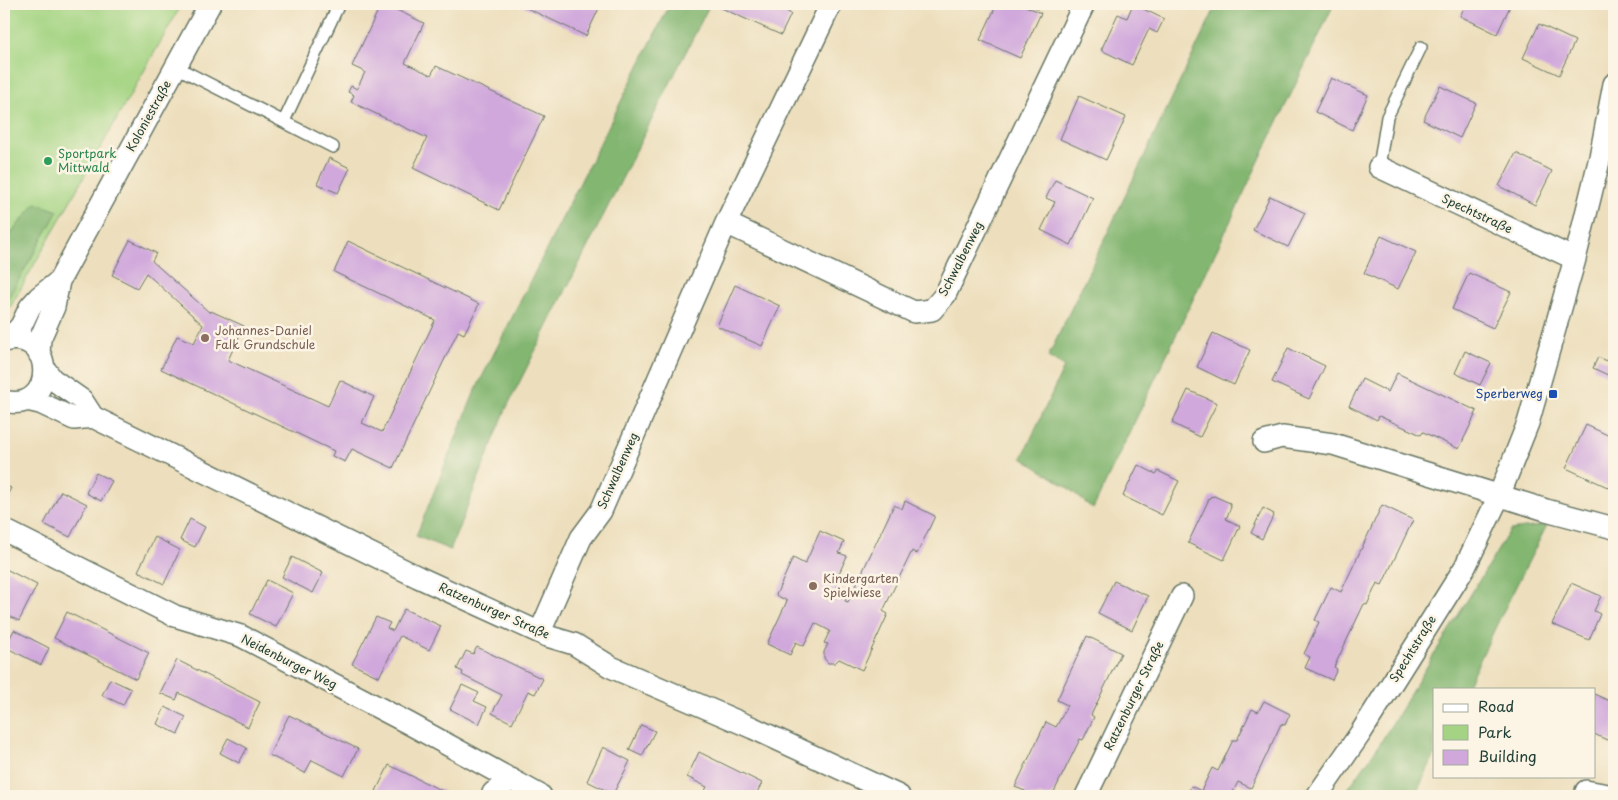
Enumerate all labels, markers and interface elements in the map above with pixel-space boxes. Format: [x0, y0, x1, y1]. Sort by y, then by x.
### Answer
street label: Koloniestraße [121, 77, 175, 154]
place label: Sportpark Mittwald [58, 144, 117, 176]
marker: Sportpark Mittwald [42, 155, 54, 167]
street label: Spechtstraße [1439, 189, 1516, 237]
street label: Schwalbenweg [933, 218, 987, 299]
place label: Johannes-Daniel Falk Grundschule [215, 321, 316, 353]
marker: Johannes-Daniel Falk Grundschule [199, 332, 211, 344]
place label: Sperberweg [1476, 384, 1543, 402]
marker: Sperberweg [1547, 388, 1559, 400]
street label: Schwalbenweg [592, 429, 642, 512]
place label: Kindergarten Spielwiese [823, 569, 899, 601]
street label: Ratzenburger Straße [436, 578, 553, 643]
marker: Kindergarten Spielwiese [807, 580, 819, 592]
street label: Spechtstraße [1384, 611, 1440, 685]
street label: Neidenburger Weg [238, 629, 341, 693]
street label: Ratzenburger Straße [1099, 638, 1167, 753]
legend [1433, 688, 1596, 778]
text: Road [1478, 694, 1514, 717]
text: Park [1478, 720, 1512, 743]
text: Building [1478, 744, 1537, 767]

